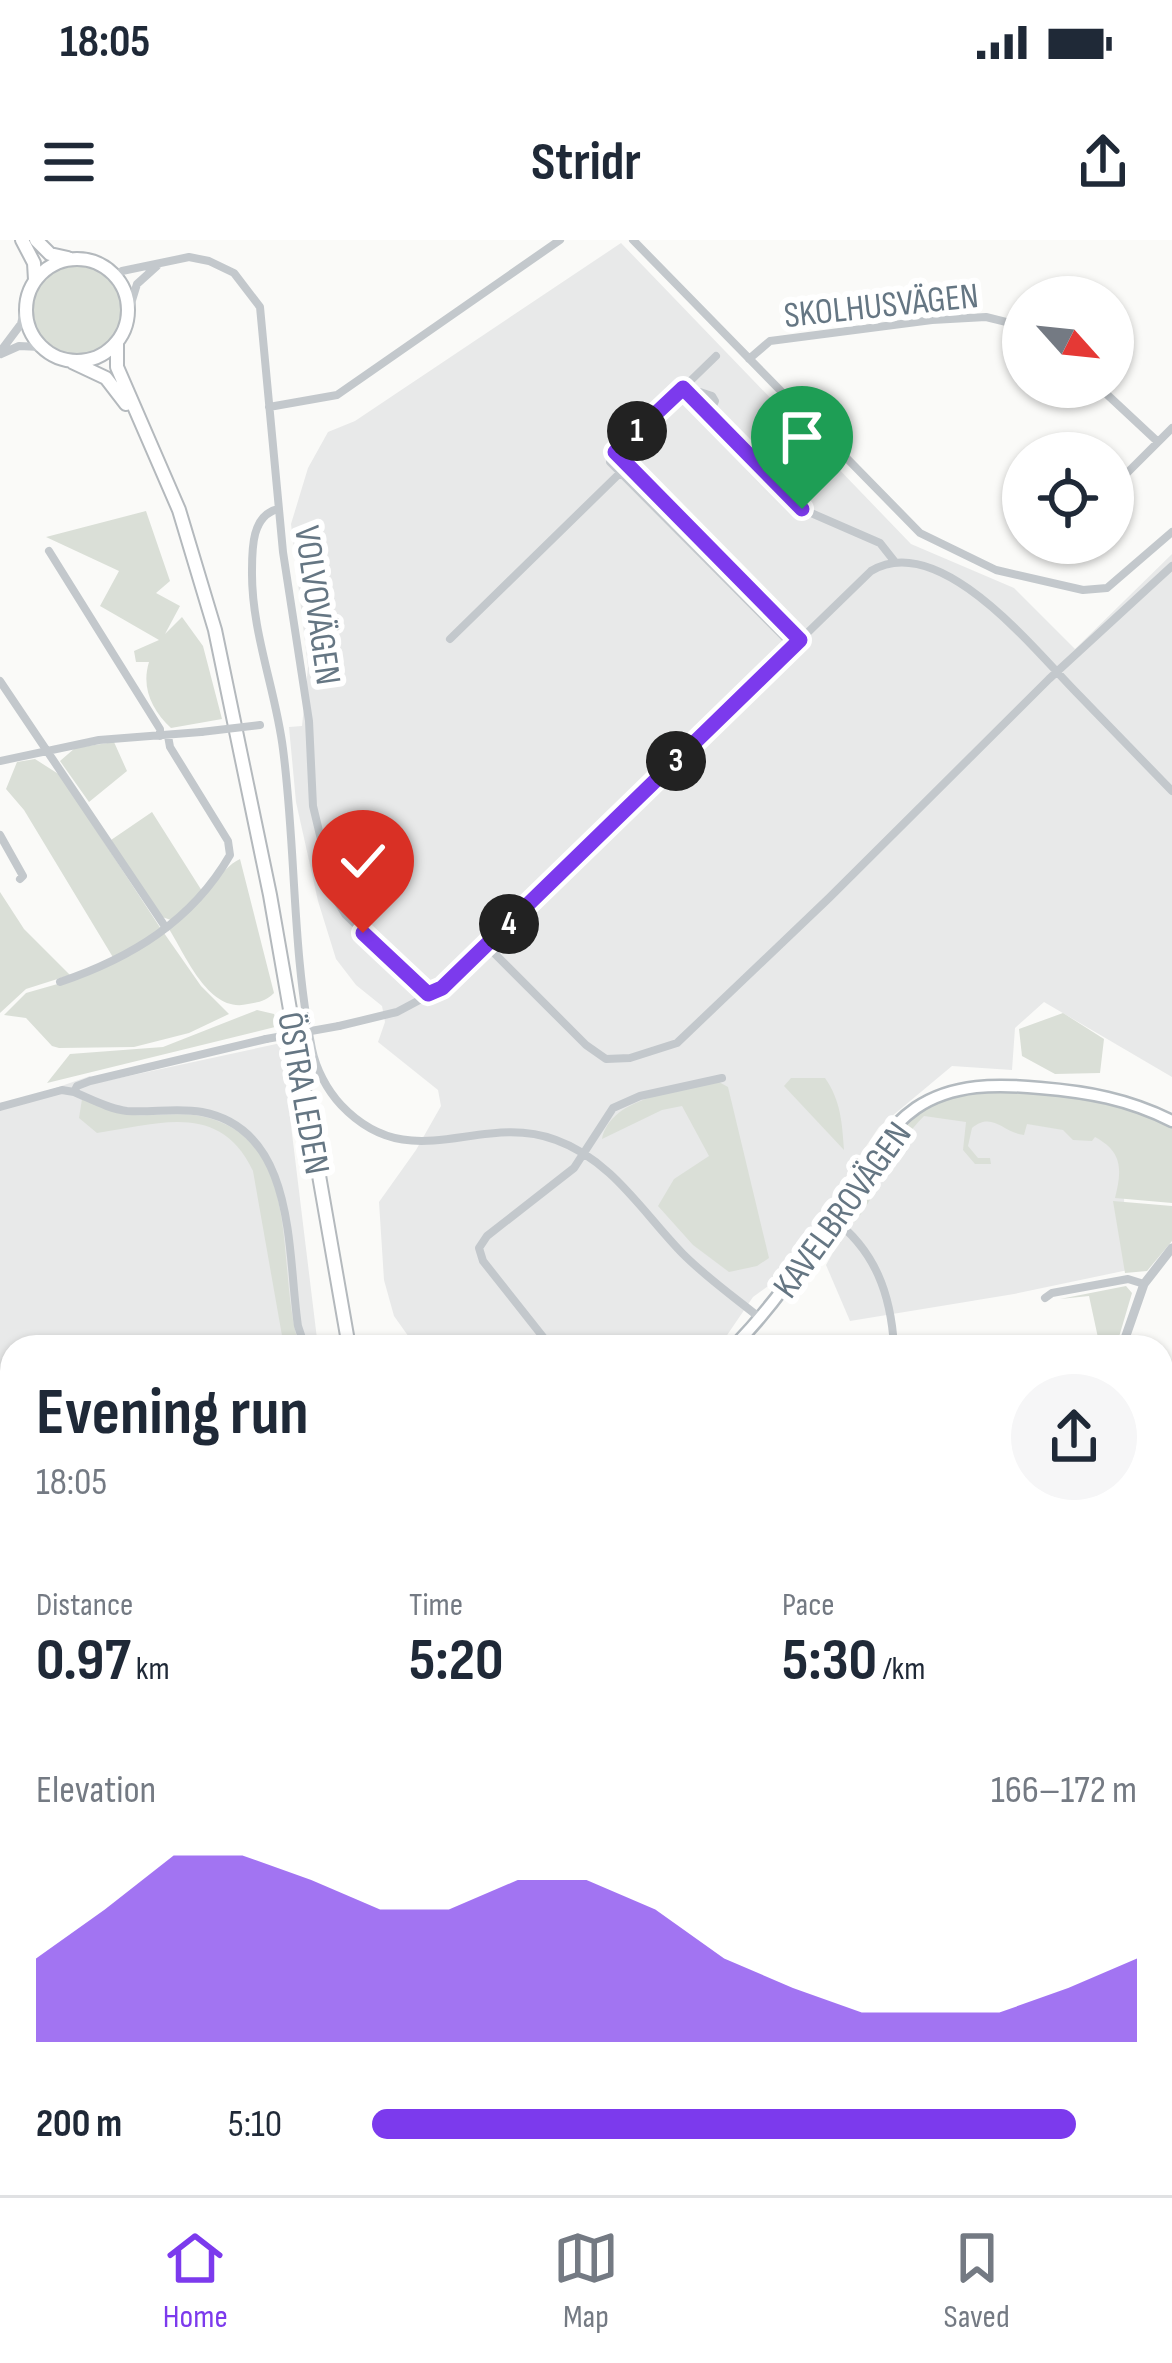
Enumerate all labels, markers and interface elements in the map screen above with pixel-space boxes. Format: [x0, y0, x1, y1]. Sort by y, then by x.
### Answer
text: 18:05 [60, 15, 150, 70]
icon: menu [36, 129, 102, 195]
icon: share [1070, 129, 1136, 195]
text: Stridr [531, 130, 641, 195]
street label: SKOLHUSVÄGEN [782, 275, 981, 338]
north arrow [1002, 276, 1134, 408]
map controls [1002, 276, 1134, 564]
pin [751, 386, 853, 509]
pin: 1 [607, 401, 667, 461]
icon: arrive [769, 404, 835, 470]
text: 1 [631, 411, 643, 451]
button: locate [1002, 432, 1134, 564]
street label: VOLVOVÄGEN [284, 523, 349, 688]
pin: 3 [646, 731, 706, 791]
text: 3 [669, 741, 683, 781]
pin [312, 810, 414, 933]
icon: check [330, 828, 396, 894]
pin: 4 [479, 894, 539, 954]
text: 4 [501, 904, 517, 944]
street label: ÖSTRA LEDEN [267, 1009, 338, 1178]
street label: KAVELBROVÄGEN [765, 1114, 921, 1307]
text: Evening run [36, 1374, 309, 1453]
button: share [1011, 1374, 1137, 1500]
text: 18:05 [36, 1459, 107, 1506]
text: Distance [36, 1585, 133, 1625]
text: Time [409, 1585, 463, 1625]
text: Pace [782, 1585, 835, 1625]
text: 0.97 [36, 1625, 131, 1697]
text: 5:20 [409, 1625, 504, 1697]
text: 5:30 [782, 1625, 877, 1697]
text: km [131, 1649, 170, 1689]
text: /km [877, 1649, 925, 1689]
text: Elevation [36, 1767, 156, 1814]
text: 166–172 m [991, 1767, 1137, 1814]
text: 200 m [36, 2101, 122, 2148]
text: 5:10 [228, 2101, 282, 2148]
tab: Home [162, 2225, 228, 2337]
tab: Map [553, 2225, 619, 2337]
tab: Saved [944, 2225, 1010, 2337]

